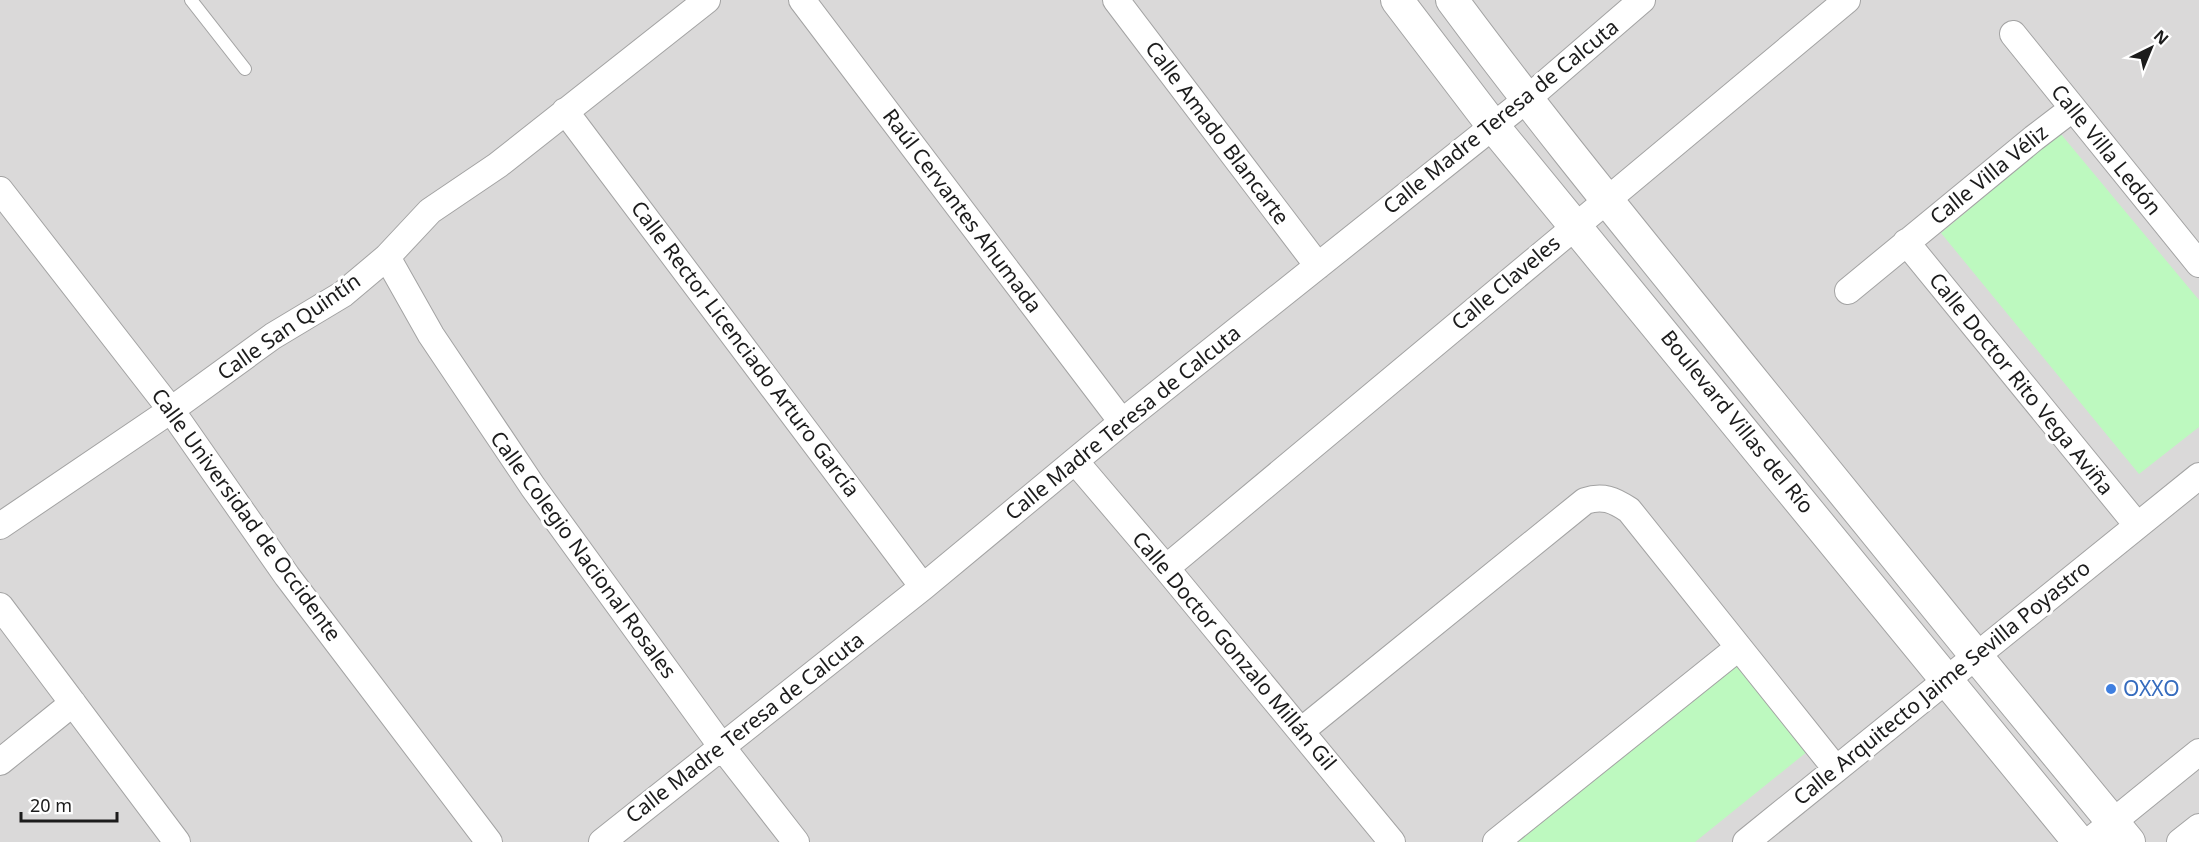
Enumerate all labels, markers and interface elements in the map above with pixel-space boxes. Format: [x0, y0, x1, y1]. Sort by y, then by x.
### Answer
street label: Calle Madre Teresa de Calcuta [1377, 12, 1624, 220]
north arrow [2121, 18, 2181, 78]
text: N [2149, 25, 2173, 50]
street label: Calle Amado Blancarte [1140, 35, 1296, 230]
street label: Calle Villa Ledón [2045, 78, 2168, 221]
street label: Raúl Cervantes Ahumada [877, 103, 1049, 318]
street label: Calle Villa Véliz [1924, 118, 2053, 230]
street label: Calle Rector Licenciado Arturo García [625, 195, 866, 502]
street label: Calle Claveles [1445, 229, 1565, 336]
street label: Calle San Quintín [211, 266, 366, 386]
street label: Calle Doctor Rito Vega Aviña [1923, 266, 2120, 500]
street label: Calle Madre Teresa de Calcuta [999, 318, 1246, 526]
street label: Boulevard Villas del Río [1655, 324, 1820, 519]
street label: Calle Universidad de Occidente [146, 382, 348, 646]
street label: Calle Colegio Nacional Rosales [484, 425, 683, 684]
street label: Calle Doctor Gonzalo Millán Gil [1126, 525, 1343, 776]
street label: Calle Arquitecto Jaime Sevilla Poyastro [1787, 554, 2096, 811]
street label: Calle Madre Teresa de Calcuta [620, 625, 869, 829]
place label: OXXO [2123, 674, 2180, 702]
marker: OXXO [2104, 682, 2118, 696]
scale bar [21, 785, 117, 823]
text: 20 m [30, 793, 72, 817]

